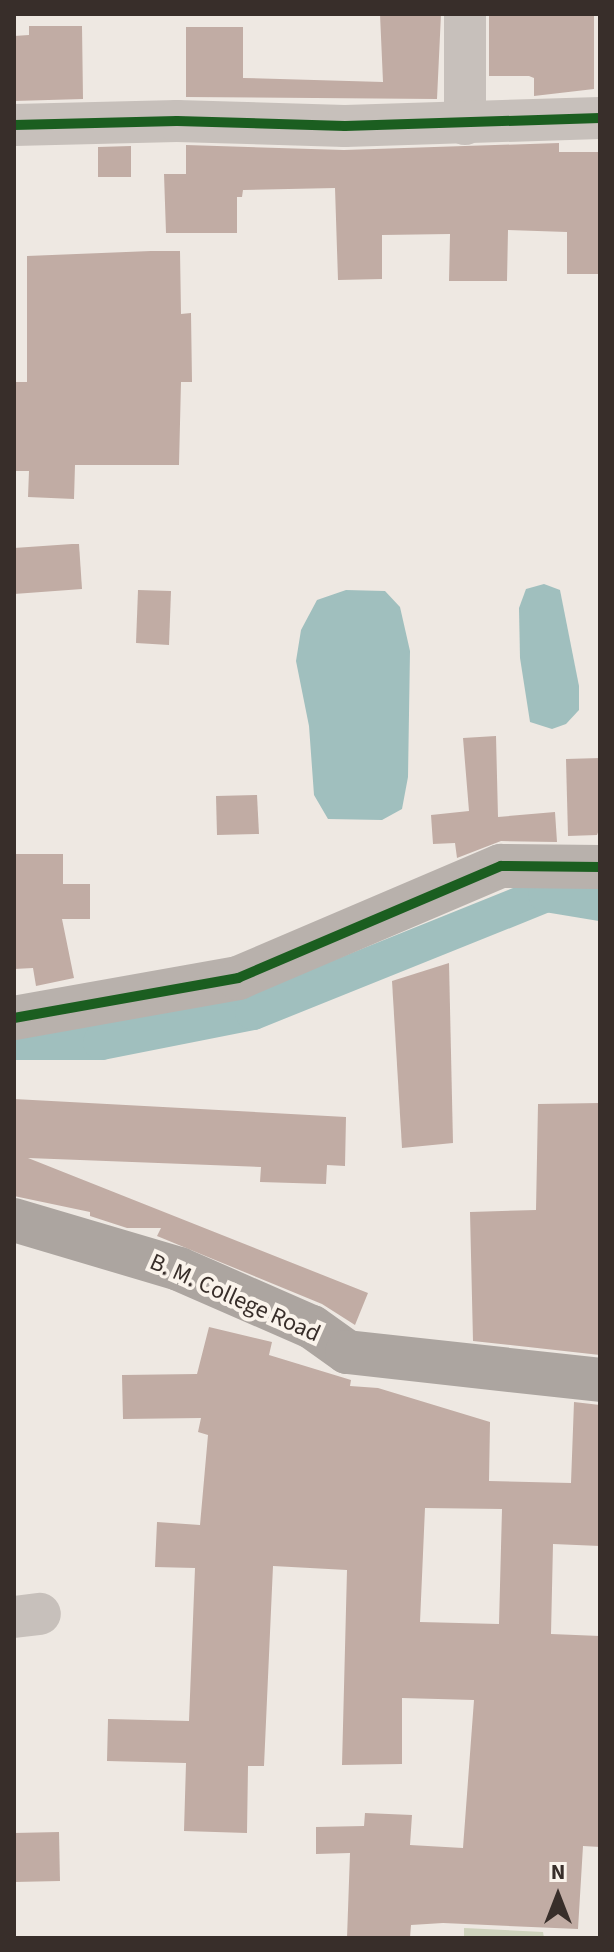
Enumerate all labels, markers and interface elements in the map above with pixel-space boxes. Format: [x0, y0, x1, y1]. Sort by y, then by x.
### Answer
street label: B. M. College Road [145, 1247, 325, 1349]
north arrow [518, 1856, 598, 1936]
text: N [551, 1856, 565, 1888]

